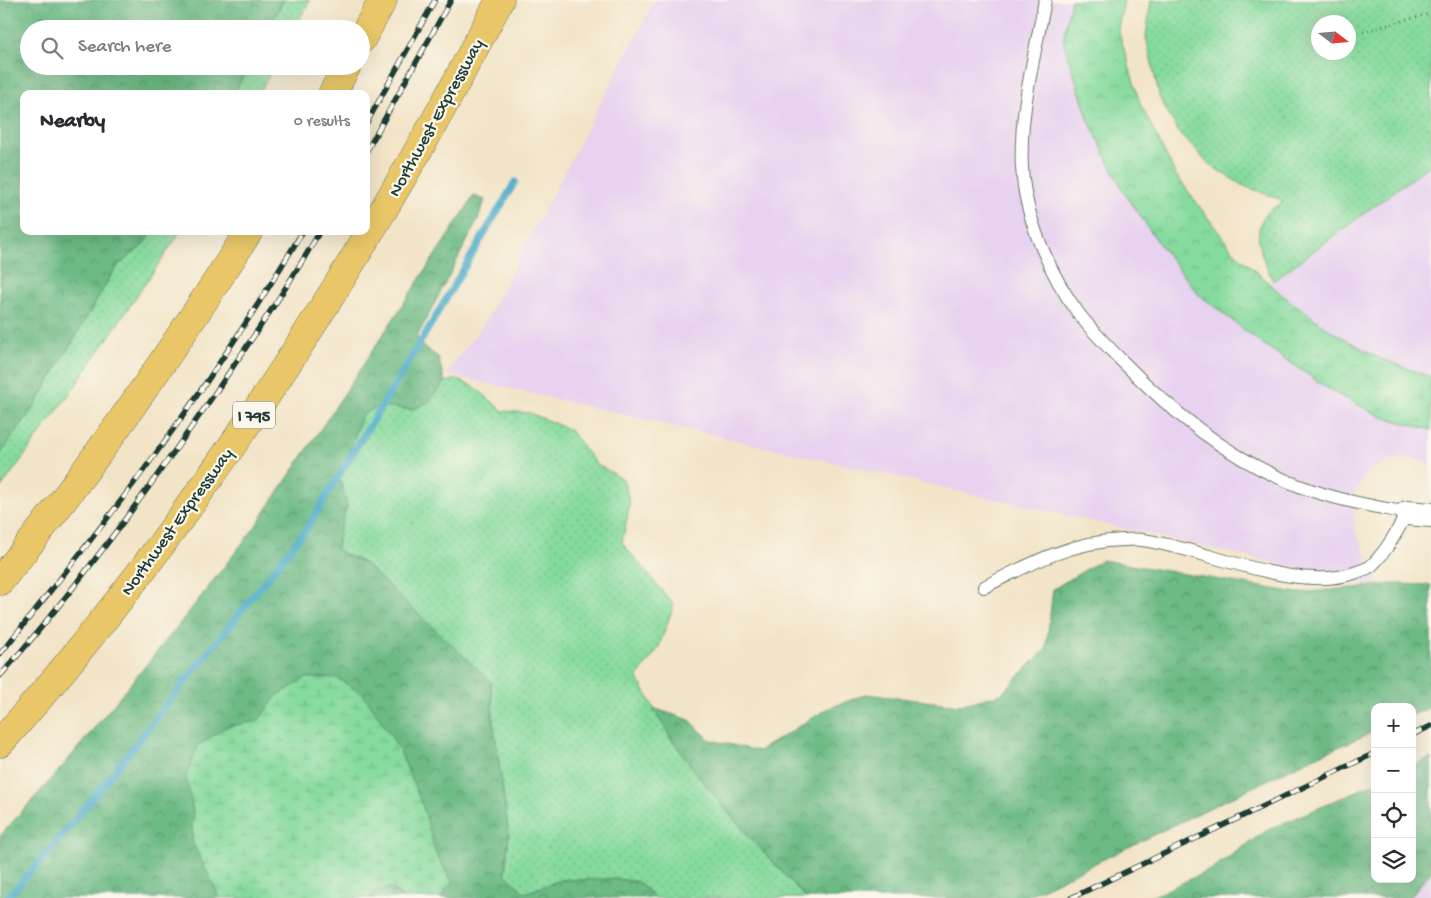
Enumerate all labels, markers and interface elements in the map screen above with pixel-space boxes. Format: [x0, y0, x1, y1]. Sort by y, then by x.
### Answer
north arrow [1311, 15, 1356, 60]
search box [20, 20, 370, 75]
icon: search [38, 34, 66, 62]
text: Search here [78, 36, 172, 59]
street label: Northwest Expressway [385, 36, 489, 201]
text: Nearby [40, 110, 105, 135]
text: 0 results [294, 113, 350, 132]
road number: I 795 [233, 402, 275, 428]
street label: Northwest Expressway [117, 445, 239, 600]
map controls [1371, 703, 1416, 883]
button: + [1371, 703, 1416, 748]
button: − [1371, 748, 1416, 793]
button: locate [1371, 793, 1416, 838]
button: layers [1371, 838, 1416, 883]

